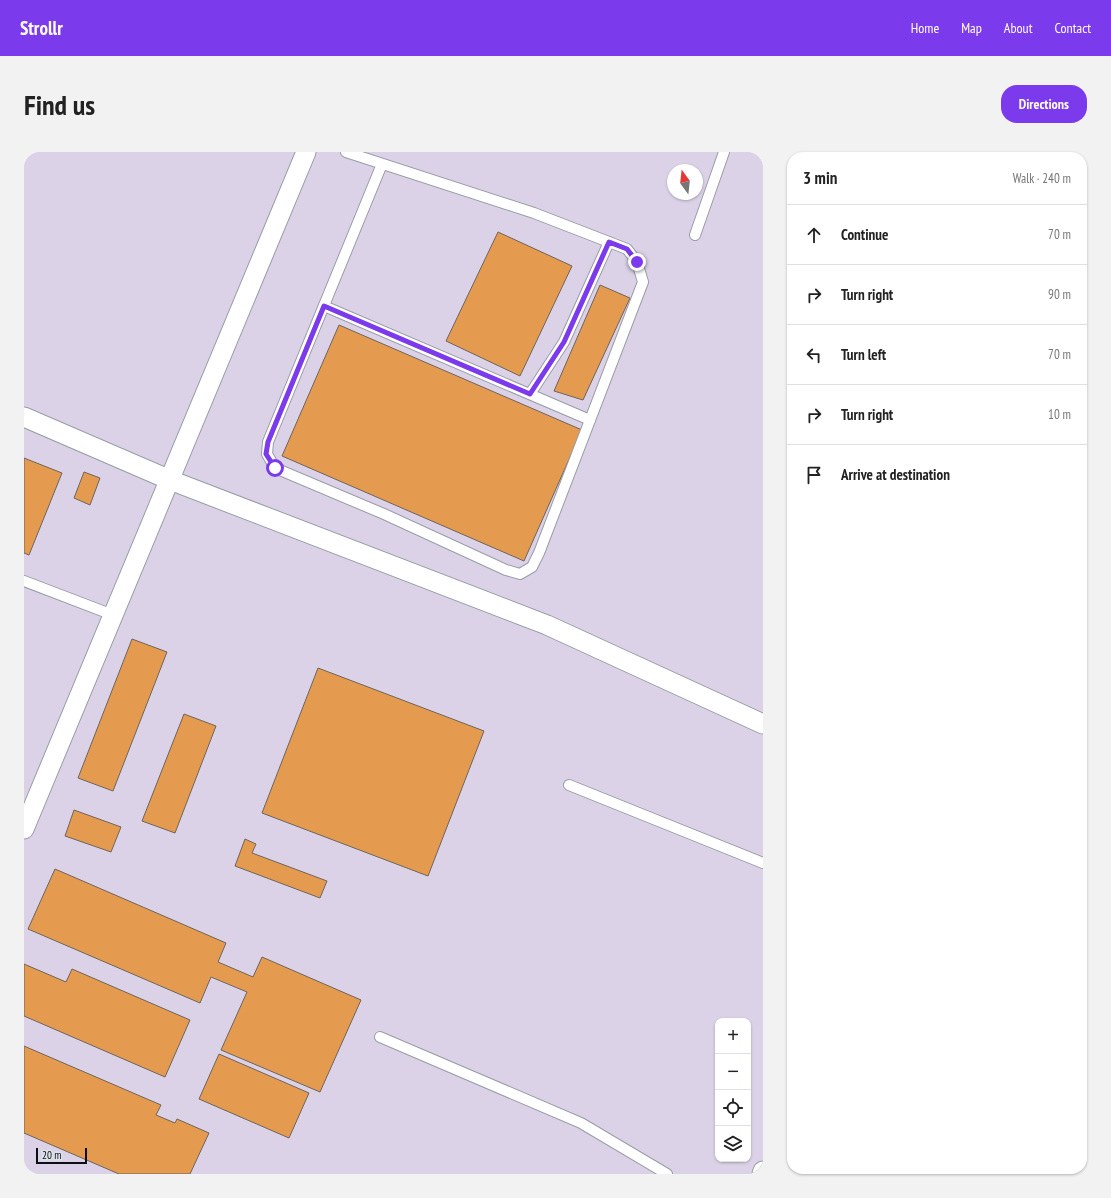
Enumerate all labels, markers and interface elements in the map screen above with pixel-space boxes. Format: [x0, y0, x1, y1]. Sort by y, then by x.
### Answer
text: Strollr [20, 16, 63, 40]
text: Home [911, 19, 939, 37]
text: Map [961, 19, 982, 37]
text: About [1004, 19, 1033, 37]
text: Contact [1055, 19, 1091, 37]
button: Directions [1001, 85, 1087, 123]
text: Find us [24, 86, 95, 123]
north arrow [667, 164, 703, 200]
text: 3 min [803, 167, 837, 189]
text: Walk · 240 m [1013, 170, 1071, 187]
icon: ahead [803, 224, 825, 246]
text: Continue [841, 225, 888, 244]
text: 70 m [1048, 226, 1071, 243]
route end [628, 253, 646, 271]
icon: right [803, 284, 825, 306]
text: Turn right [841, 285, 893, 304]
text: 90 m [1048, 286, 1071, 303]
icon: left [803, 344, 825, 366]
text: Turn left [841, 345, 886, 364]
text: 70 m [1048, 346, 1071, 363]
icon: right [803, 404, 825, 426]
text: Turn right [841, 405, 893, 424]
text: 10 m [1048, 406, 1071, 423]
route start [266, 459, 284, 477]
icon: arrive [803, 464, 825, 486]
text: Arrive at destination [841, 465, 950, 484]
map controls [715, 1018, 751, 1162]
button: + [715, 1018, 751, 1054]
button: − [715, 1054, 751, 1090]
button: locate [715, 1090, 751, 1126]
button: layers [715, 1126, 751, 1162]
scale bar [36, 1146, 87, 1165]
text: 20 m [42, 1148, 61, 1162]

